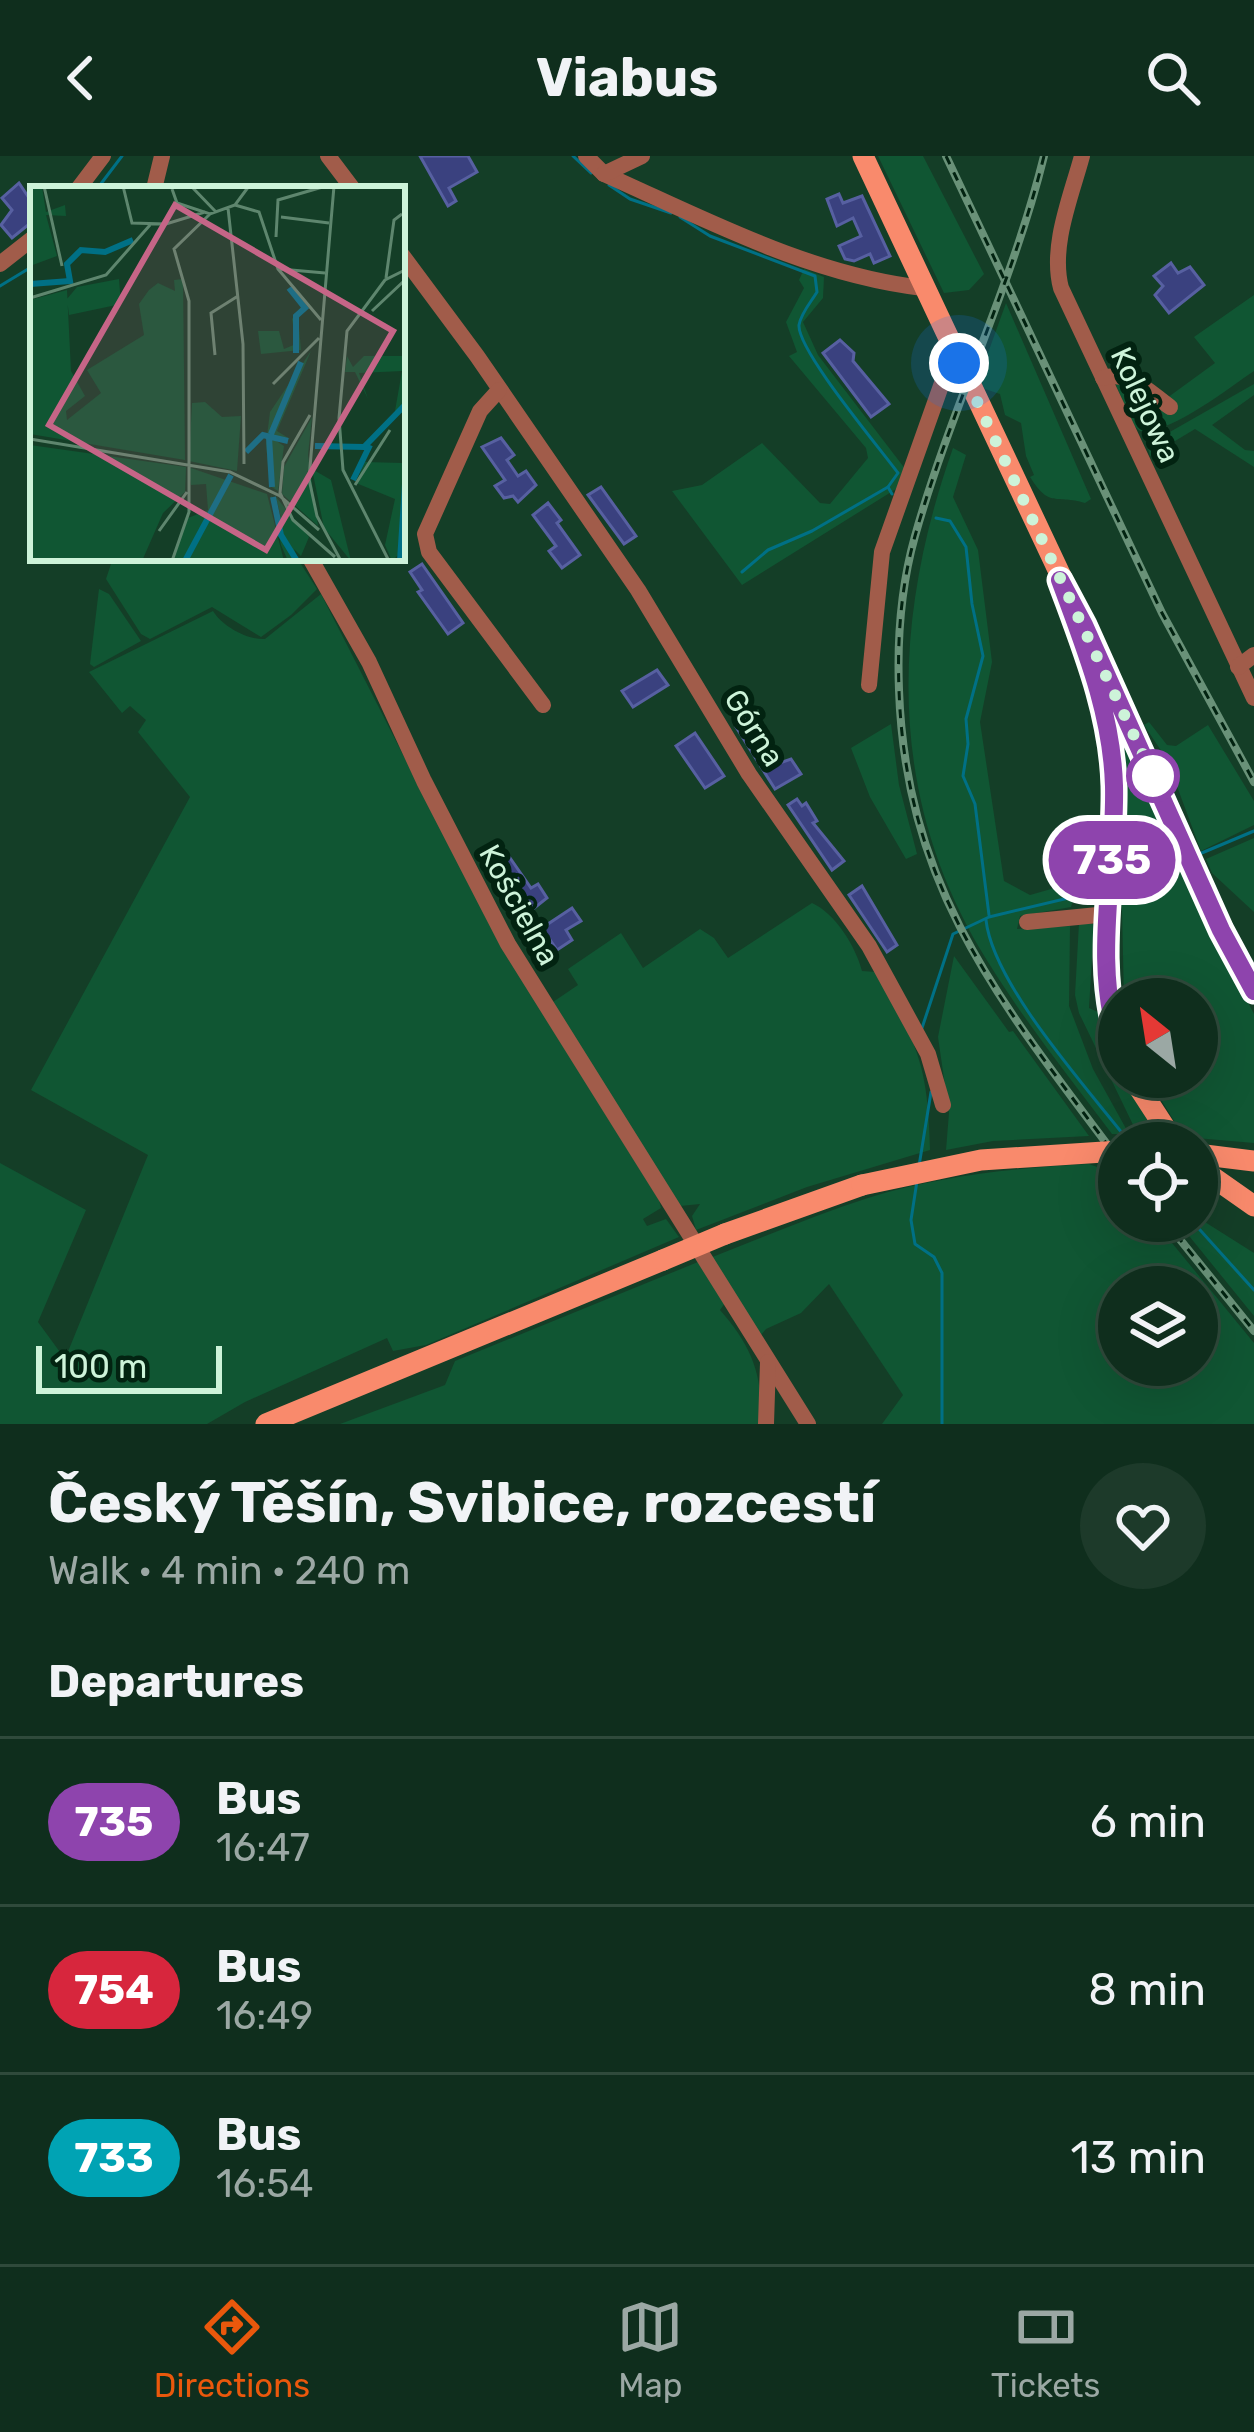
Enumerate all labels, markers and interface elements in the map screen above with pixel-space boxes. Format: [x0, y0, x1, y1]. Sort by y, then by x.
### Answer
icon: back [48, 45, 114, 111]
icon: search [1140, 45, 1206, 111]
text: Viabus [536, 46, 718, 110]
inset map [30, 186, 405, 561]
your location [929, 333, 989, 393]
street label: Kolejowa [1103, 342, 1187, 468]
street label: Górna [717, 683, 791, 773]
unlabelled marker [1128, 751, 1178, 801]
line badge: 735 [1043, 821, 1181, 899]
text: 735 [1073, 835, 1151, 885]
street label: Kościelna [471, 838, 567, 972]
north arrow [1098, 978, 1218, 1098]
map controls [1098, 978, 1218, 1386]
button: locate [1098, 1122, 1218, 1242]
button: layers [1098, 1266, 1218, 1386]
scale bar [36, 1340, 222, 1393]
text: 100 m [54, 1347, 147, 1386]
button: heart [1080, 1463, 1206, 1589]
text: Český Těšín, Svibice, rozcestí [48, 1469, 876, 1536]
text: Walk · 4 min · 240 m [48, 1548, 410, 1594]
text: Departures [48, 1655, 304, 1708]
text: Bus [216, 1772, 301, 1825]
text: 6 min [1090, 1795, 1206, 1848]
text: 735 [75, 1797, 153, 1847]
text: 16:47 [216, 1825, 310, 1871]
text: Bus [216, 1940, 301, 1993]
text: 8 min [1088, 1963, 1206, 2016]
text: 754 [74, 1965, 154, 2015]
text: 16:49 [216, 1993, 313, 2039]
text: Bus [216, 2108, 301, 2161]
text: 13 min [1071, 2131, 1206, 2184]
text: 733 [74, 2133, 154, 2183]
text: 16:54 [216, 2161, 314, 2207]
tab: Directions [154, 2294, 310, 2405]
tab: Map [617, 2294, 683, 2405]
tab: Tickets [991, 2294, 1100, 2405]

